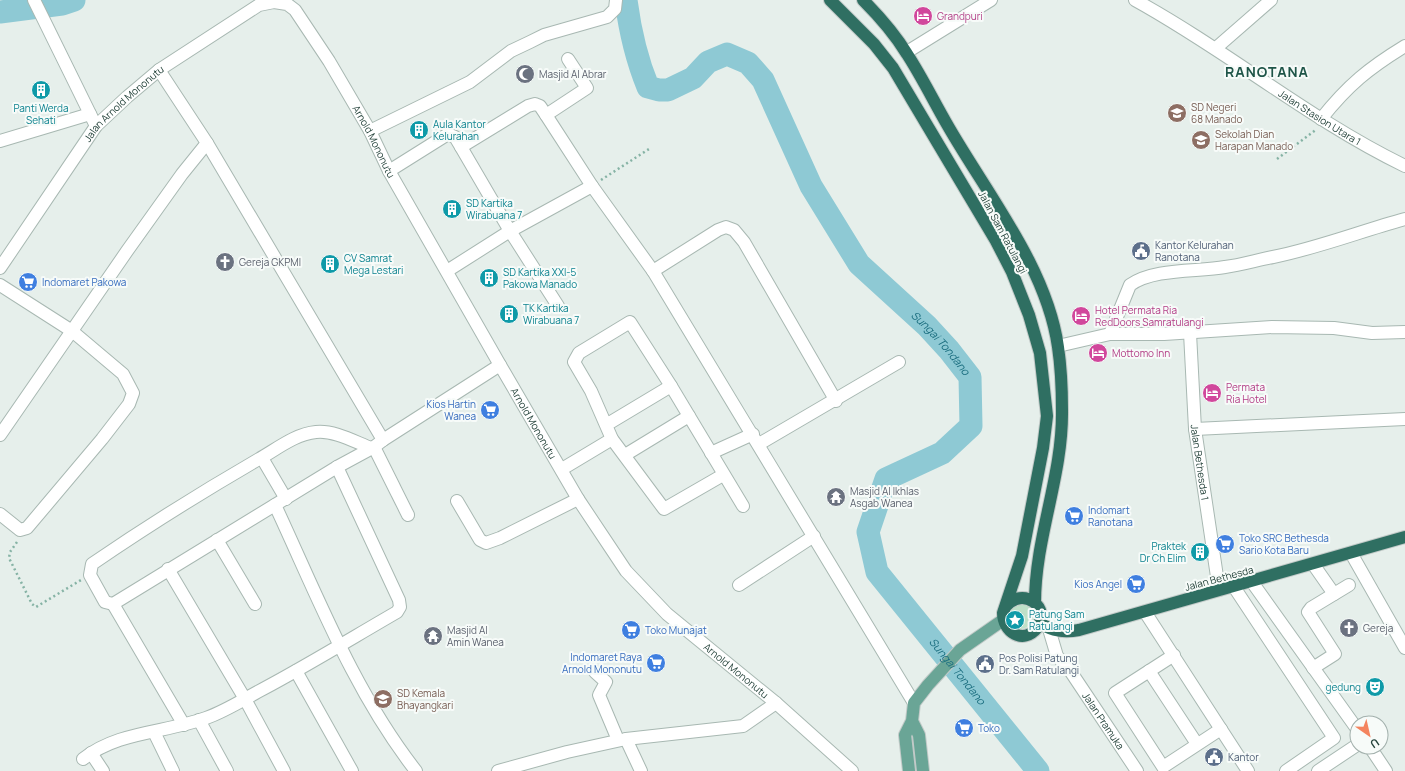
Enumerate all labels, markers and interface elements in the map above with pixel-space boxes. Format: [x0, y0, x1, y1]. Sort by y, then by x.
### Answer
hotel icon: Grandpuri [912, 5, 934, 27]
place label: Grandpuri [937, 9, 983, 23]
street label: Jalan Arnold Mononutu [80, 62, 167, 144]
district label: RANOTANA [1225, 62, 1309, 81]
mosque icon: Masjid Al Abrar [514, 63, 536, 85]
place label: Masjid Al Abrar [539, 67, 607, 81]
building icon: Panti Werda Sehati [30, 79, 52, 101]
street label: Jalan Stasion Utara 1 [1276, 86, 1364, 148]
place label: SD Negeri 68 Manado [1191, 100, 1242, 126]
place label: Panti Werda Sehati [13, 101, 69, 127]
street label: Arnold Mononutu [349, 102, 399, 181]
school or university icon: SD Negeri 68 Manado [1166, 102, 1188, 124]
place label: Aula Kantor Kelurahan [433, 117, 486, 143]
building icon: Aula Kantor Kelurahan [408, 119, 430, 141]
place label: Sekolah Dian Harapan Manado [1215, 127, 1293, 153]
school or university icon: Sekolah Dian Harapan Manado [1190, 129, 1212, 151]
street label: Jalan Sam Ratulangi [975, 188, 1031, 276]
place label: SD Kartika Wirabuana 7 [466, 196, 522, 222]
building icon: SD Kartika Wirabuana 7 [441, 198, 463, 220]
place label: Kantor Kelurahan Ranotana [1155, 238, 1234, 264]
public building icon: Kantor Kelurahan Ranotana [1130, 240, 1152, 262]
church icon: Gereja GKPMI [214, 251, 236, 273]
place label: CV Samrat Mega Lestari [344, 251, 403, 277]
building icon: CV Samrat Mega Lestari [319, 253, 341, 275]
place label: Gereja GKPMI [239, 255, 301, 269]
place label: SD Kartika XXI-5 Pakowa Manado [503, 265, 577, 291]
building icon: SD Kartika XXI-5 Pakowa Manado [478, 267, 500, 289]
supermarket icon: Indomaret Pakowa [17, 271, 39, 293]
place label: Indomaret Pakowa [42, 275, 126, 289]
place label: TK Kartika Wirabuana 7 [523, 301, 579, 327]
building icon: TK Kartika Wirabuana 7 [498, 303, 520, 325]
place label: Hotel Permata Ria RedDoors Samratulangi [1095, 303, 1203, 329]
hotel icon: Hotel Permata Ria RedDoors Samratulangi [1070, 305, 1092, 327]
water label: Sungai Tondano [908, 307, 975, 379]
hotel icon: Mottomo Inn [1087, 342, 1109, 364]
place label: Mottomo Inn [1112, 346, 1170, 360]
place label: Permata Ria Hotel [1226, 380, 1267, 406]
hotel icon: Permata Ria Hotel [1201, 382, 1223, 404]
street label: Arnold Mononutu [508, 385, 560, 461]
place label: Kios Hartin Wanea [426, 397, 476, 423]
supermarket icon: Kios Hartin Wanea [479, 399, 501, 421]
street label: Jalan Bethesda 1 [1188, 424, 1213, 501]
place label: Masjid Al Ikhlas Asgab Wanea [850, 484, 919, 510]
temple icon: Masjid Al Ikhlas Asgab Wanea [825, 486, 847, 508]
place label: Indomart Ranotana [1088, 503, 1133, 529]
supermarket icon: Indomart Ranotana [1063, 505, 1085, 527]
place label: Toko SRC Bethesda Sario Kota Baru [1239, 531, 1329, 557]
supermarket icon: Toko SRC Bethesda Sario Kota Baru [1214, 533, 1236, 555]
place label: Praktek Dr Ch Elim [1140, 539, 1187, 565]
building icon: Praktek Dr Ch Elim [1189, 541, 1211, 563]
street label: Jalan Bethesda [1183, 562, 1255, 594]
supermarket icon: Kios Angel [1125, 573, 1147, 595]
place label: Kios Angel [1074, 577, 1122, 591]
place label: Patung Sam Ratulangi [1029, 607, 1084, 633]
place icon: Patung Sam Ratulangi [1004, 609, 1026, 631]
church icon: Gereja [1338, 617, 1360, 639]
supermarket icon: Toko Munajat [620, 619, 642, 641]
place label: Gereja [1363, 621, 1393, 635]
place label: Masjid Al Amin Wanea [447, 623, 504, 649]
place label: Toko Munajat [645, 623, 707, 637]
temple icon: Masjid Al Amin Wanea [422, 625, 444, 647]
water label: Sungai Tondano [926, 635, 990, 709]
street label: Arnold Mononutu [701, 640, 772, 701]
place label: Indomaret Raya Arnold Mononutu [562, 650, 642, 676]
place label: Pos Polisi Patung Dr. Sam Ratulangi [999, 651, 1079, 677]
supermarket icon: Indomaret Raya Arnold Mononutu [645, 652, 667, 674]
public building icon: Pos Polisi Patung Dr. Sam Ratulangi [974, 653, 996, 675]
theatre icon: gedung [1364, 676, 1386, 698]
place label: gedung [1326, 680, 1361, 694]
place label: SD Kemala Bhayangkari [397, 686, 453, 712]
school or university icon: SD Kemala Bhayangkari [372, 688, 394, 710]
street label: Jalan Pramuka [1079, 689, 1128, 752]
north arrow [1349, 715, 1389, 755]
supermarket icon: Toko [953, 717, 975, 739]
place label: Toko [978, 721, 1000, 735]
text: U [1367, 735, 1382, 752]
public building icon: Kantor [1203, 746, 1225, 768]
place label: Kantor [1228, 750, 1259, 764]

